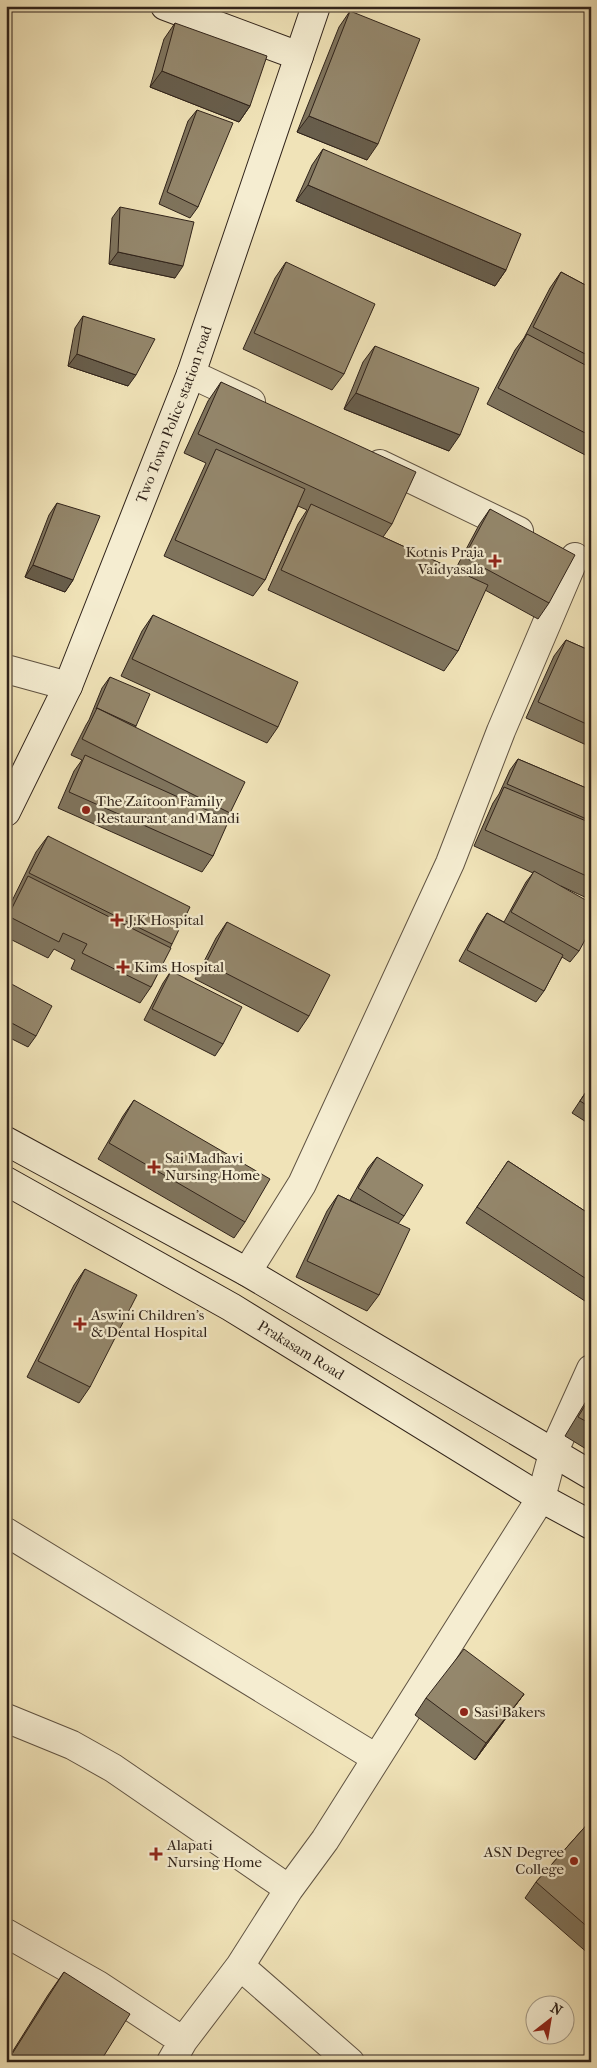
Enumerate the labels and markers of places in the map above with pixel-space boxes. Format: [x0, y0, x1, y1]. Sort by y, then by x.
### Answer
place label: Kotnis Praja Vaidyasala [405, 543, 485, 578]
marker: Kotnis Praja Vaidyasala [488, 554, 502, 568]
place label: The Zaitoon Family Restaurant and Mandi [96, 792, 240, 827]
marker: The Zaitoon Family Restaurant and Mandi [80, 804, 92, 816]
place label: J.K Hospital [127, 911, 204, 929]
marker: J.K Hospital [110, 913, 124, 927]
place label: Kims Hospital [134, 958, 224, 976]
marker: Kims Hospital [116, 960, 130, 974]
place label: Sai Madhavi Nursing Home [165, 1149, 260, 1184]
marker: Sai Madhavi Nursing Home [147, 1160, 161, 1174]
place label: Aswini Children's & Dental Hospital [90, 1306, 207, 1341]
marker: Aswini Children's & Dental Hospital [73, 1317, 87, 1331]
place label: Sasi Bakers [474, 1703, 546, 1721]
marker: Sasi Bakers [458, 1706, 470, 1718]
place label: Alapati Nursing Home [166, 1836, 262, 1871]
place label: ASN Degree College [483, 1843, 565, 1878]
marker: Alapati Nursing Home [149, 1847, 163, 1861]
marker: ASN Degree College [568, 1855, 580, 1867]

